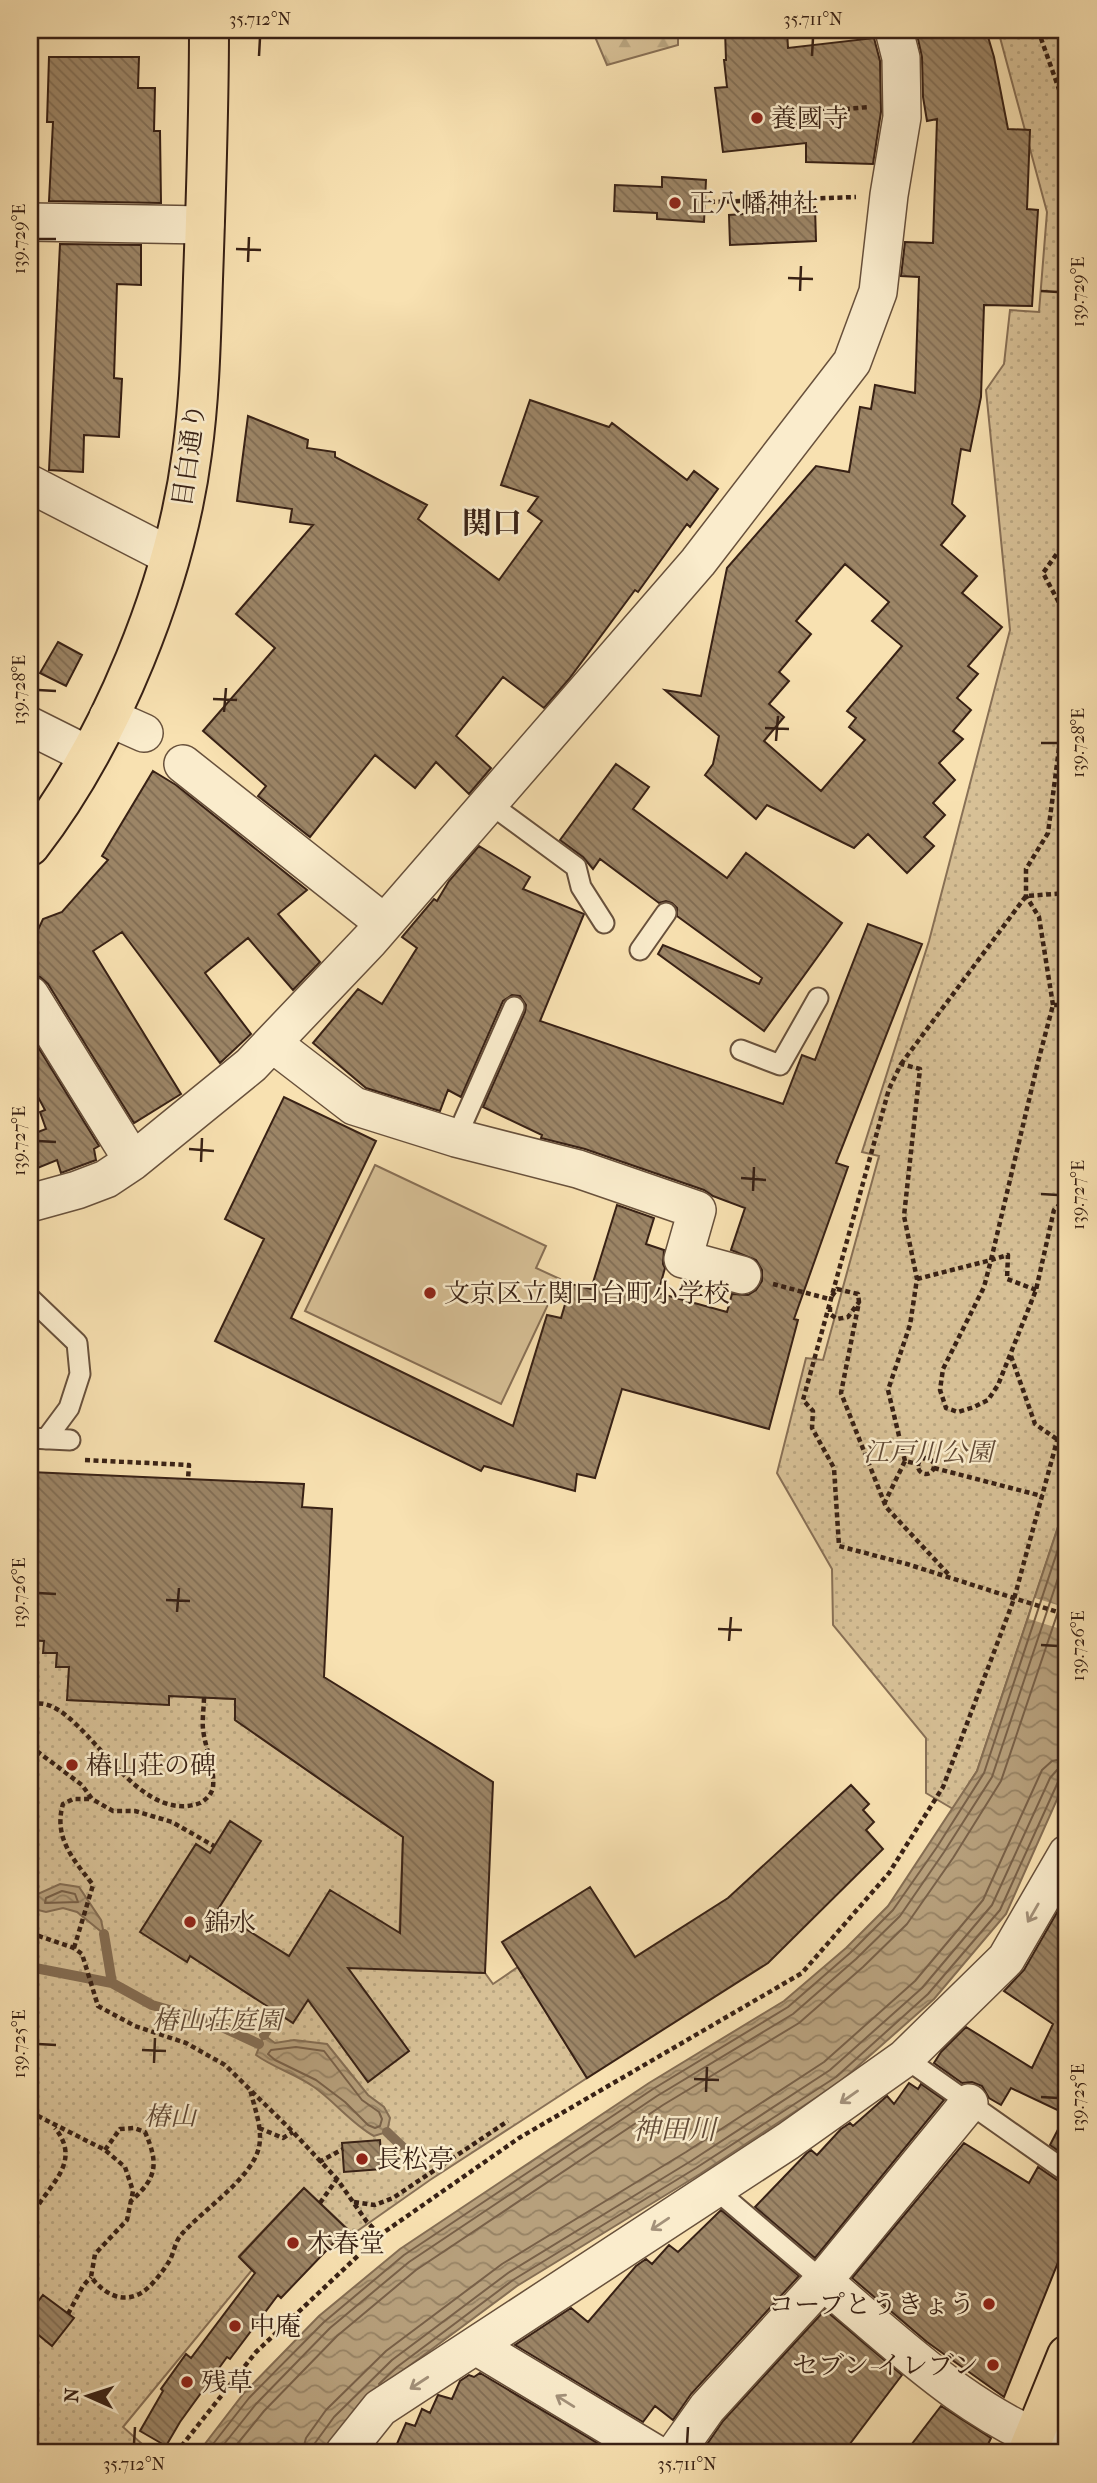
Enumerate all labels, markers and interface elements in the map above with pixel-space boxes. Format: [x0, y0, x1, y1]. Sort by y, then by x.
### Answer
text: 35.712°N [229, 9, 291, 30]
text: 35.711°N [783, 9, 843, 30]
place label: 養國寺 [771, 103, 849, 134]
marker: 養國寺 [749, 110, 765, 126]
place label: 正八幡神社 [689, 188, 819, 219]
marker: 正八幡神社 [667, 195, 683, 211]
text: 139.729°E [9, 204, 30, 274]
text: 139.729°E [1068, 257, 1089, 327]
street label: 目白通り [166, 401, 212, 509]
district label: 関口 [462, 506, 522, 541]
text: 139.728°E [9, 655, 30, 725]
text: 139.728°E [1068, 708, 1089, 778]
text: 139.727°E [9, 1106, 30, 1176]
text: 139.727°E [1068, 1160, 1089, 1230]
place label: 文京区立関口台町小学校 [444, 1278, 730, 1309]
marker: 文京区立関口台町小学校 [422, 1285, 438, 1301]
park label: 江戸川公園 [863, 1437, 997, 1468]
text: 139.726°E [9, 1558, 30, 1628]
text: 139.726°E [1068, 1611, 1089, 1681]
place label: 椿山荘の碑 [86, 1750, 216, 1781]
marker: 椿山荘の碑 [64, 1757, 80, 1773]
one-way arrow [1026, 1902, 1040, 1922]
place label: 錦水 [204, 1907, 256, 1938]
marker: 錦水 [182, 1914, 198, 1930]
park label: 椿山荘庭園 [152, 2005, 286, 2036]
text: 139.725°E [9, 2010, 30, 2078]
text: 139.725°E [1068, 2064, 1089, 2132]
one-way arrow [840, 2090, 859, 2104]
park label: 椿山 [144, 2101, 198, 2132]
water label: 神田川 [632, 2113, 719, 2146]
place label: 長松亭 [376, 2144, 454, 2175]
marker: 長松亭 [354, 2151, 370, 2167]
one-way arrow [651, 2217, 670, 2231]
place label: 木春堂 [307, 2228, 385, 2259]
marker: 木春堂 [285, 2235, 301, 2251]
place label: コープとうきょう [768, 2289, 975, 2320]
marker: コープとうきょう [981, 2296, 997, 2312]
place label: 中庵 [249, 2311, 301, 2342]
marker: 中庵 [227, 2318, 243, 2334]
place label: セブン-イレブン [792, 2350, 979, 2381]
marker: セブン-イレブン [985, 2357, 1001, 2373]
north arrow [52, 2360, 122, 2430]
place label: 残草 [201, 2367, 253, 2398]
marker: 残草 [179, 2374, 195, 2390]
one-way arrow [410, 2375, 429, 2390]
text: N [61, 2387, 83, 2403]
one-way arrow [556, 2393, 576, 2407]
text: 35.712°N [103, 2454, 165, 2475]
text: 35.711°N [657, 2454, 717, 2475]

